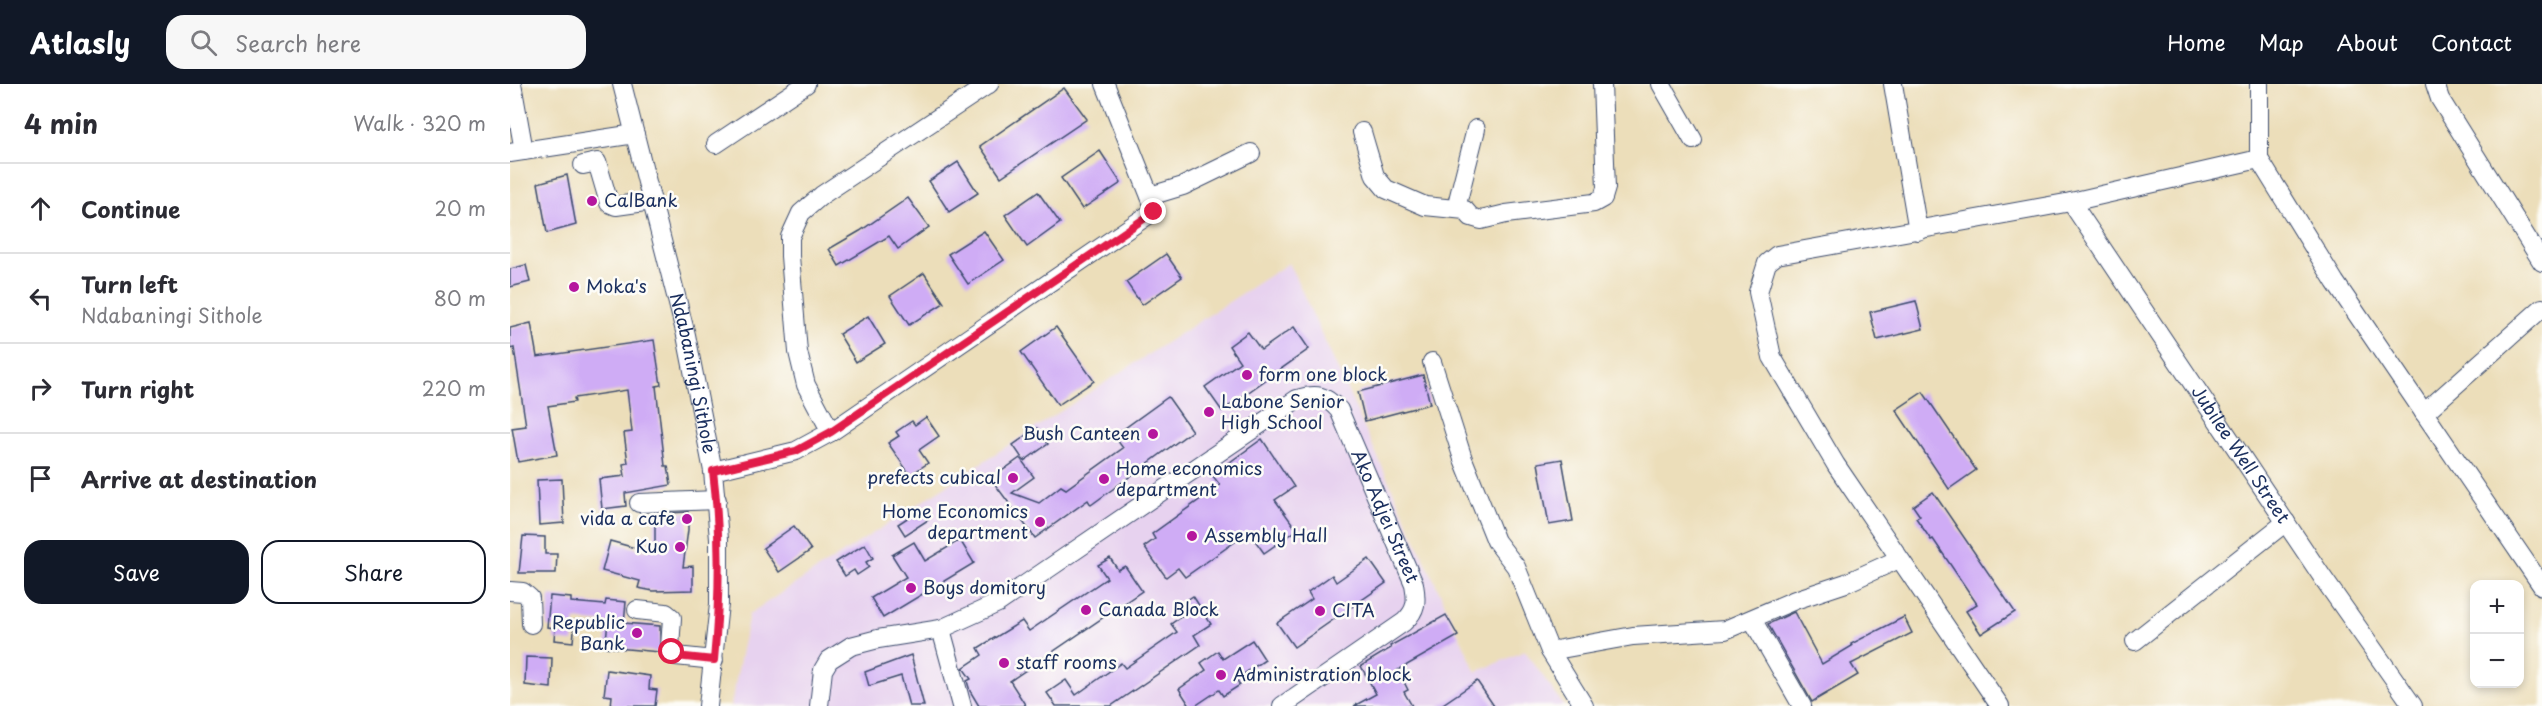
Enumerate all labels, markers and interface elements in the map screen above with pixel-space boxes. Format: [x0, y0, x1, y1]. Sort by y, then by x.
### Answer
search box [166, 15, 586, 69]
text: Atlasly [30, 21, 130, 64]
icon: search [187, 26, 220, 59]
text: Search here [235, 26, 361, 59]
text: Home [2167, 26, 2226, 58]
text: Map [2259, 26, 2304, 58]
text: About [2337, 26, 2398, 58]
text: Contact [2431, 26, 2512, 58]
text: 4 min [24, 104, 98, 143]
text: Walk · 320 m [353, 108, 486, 138]
place label: CalBank [604, 186, 678, 213]
icon: ahead [24, 192, 57, 225]
text: Continue [81, 192, 180, 225]
text: 20 m [434, 193, 486, 223]
marker: CalBank [585, 194, 599, 208]
route end [1140, 198, 1166, 224]
text: Turn left [81, 267, 178, 300]
place label: Moka's [586, 272, 647, 299]
marker: Moka's [567, 280, 581, 294]
icon: left [24, 282, 57, 315]
text: 80 m [434, 283, 486, 313]
street label: Ndabaningi Sithole [664, 290, 724, 456]
text: Ndabaningi Sithole [81, 300, 263, 330]
place label: form one block [1259, 360, 1387, 387]
marker: form one block [1240, 368, 1254, 382]
icon: right [24, 372, 57, 405]
text: Turn right [81, 372, 194, 405]
text: 220 m [422, 373, 486, 403]
street label: Jubilee Well Street [2185, 379, 2298, 528]
place label: Labone Senior High School [1221, 387, 1345, 435]
marker: Labone Senior High School [1202, 405, 1216, 419]
place label: Bush Canteen [1023, 419, 1141, 446]
marker: Bush Canteen [1146, 427, 1160, 441]
street label: Ako Adjei Street [1345, 445, 1427, 587]
place label: Home economics department [1116, 454, 1262, 502]
icon: arrive [24, 462, 57, 495]
text: Arrive at destination [81, 462, 317, 495]
place label: prefects cubical [867, 463, 1001, 490]
marker: prefects cubical [1006, 471, 1020, 485]
marker: Home economics department [1097, 472, 1111, 486]
place label: Home Economics department [882, 497, 1028, 545]
place label: vida a cafe [580, 504, 675, 531]
marker: vida a cafe [680, 512, 694, 526]
marker: Home Economics department [1033, 515, 1047, 529]
place label: Assembly Hall [1204, 521, 1327, 548]
marker: Assembly Hall [1185, 529, 1199, 543]
place label: Kuo [635, 532, 668, 559]
button: Save [24, 540, 249, 604]
button: Share [261, 540, 486, 604]
marker: Kuo [673, 540, 687, 554]
place label: Boys domitory [923, 573, 1046, 600]
map controls [2470, 580, 2524, 688]
button: + [2470, 580, 2524, 634]
marker: Boys domitory [904, 581, 918, 595]
place label: Canada Block [1098, 595, 1219, 622]
place label: CITA [1332, 596, 1375, 623]
marker: Canada Block [1079, 603, 1093, 617]
marker: CITA [1313, 604, 1327, 618]
place label: Republic Bank [552, 608, 625, 656]
marker: Republic Bank [630, 626, 644, 640]
button: − [2470, 634, 2524, 688]
route start [658, 638, 684, 664]
place label: staff rooms [1016, 648, 1117, 675]
marker: staff rooms [997, 656, 1011, 670]
place label: Administration block [1233, 660, 1412, 687]
marker: Administration block [1214, 668, 1228, 682]

